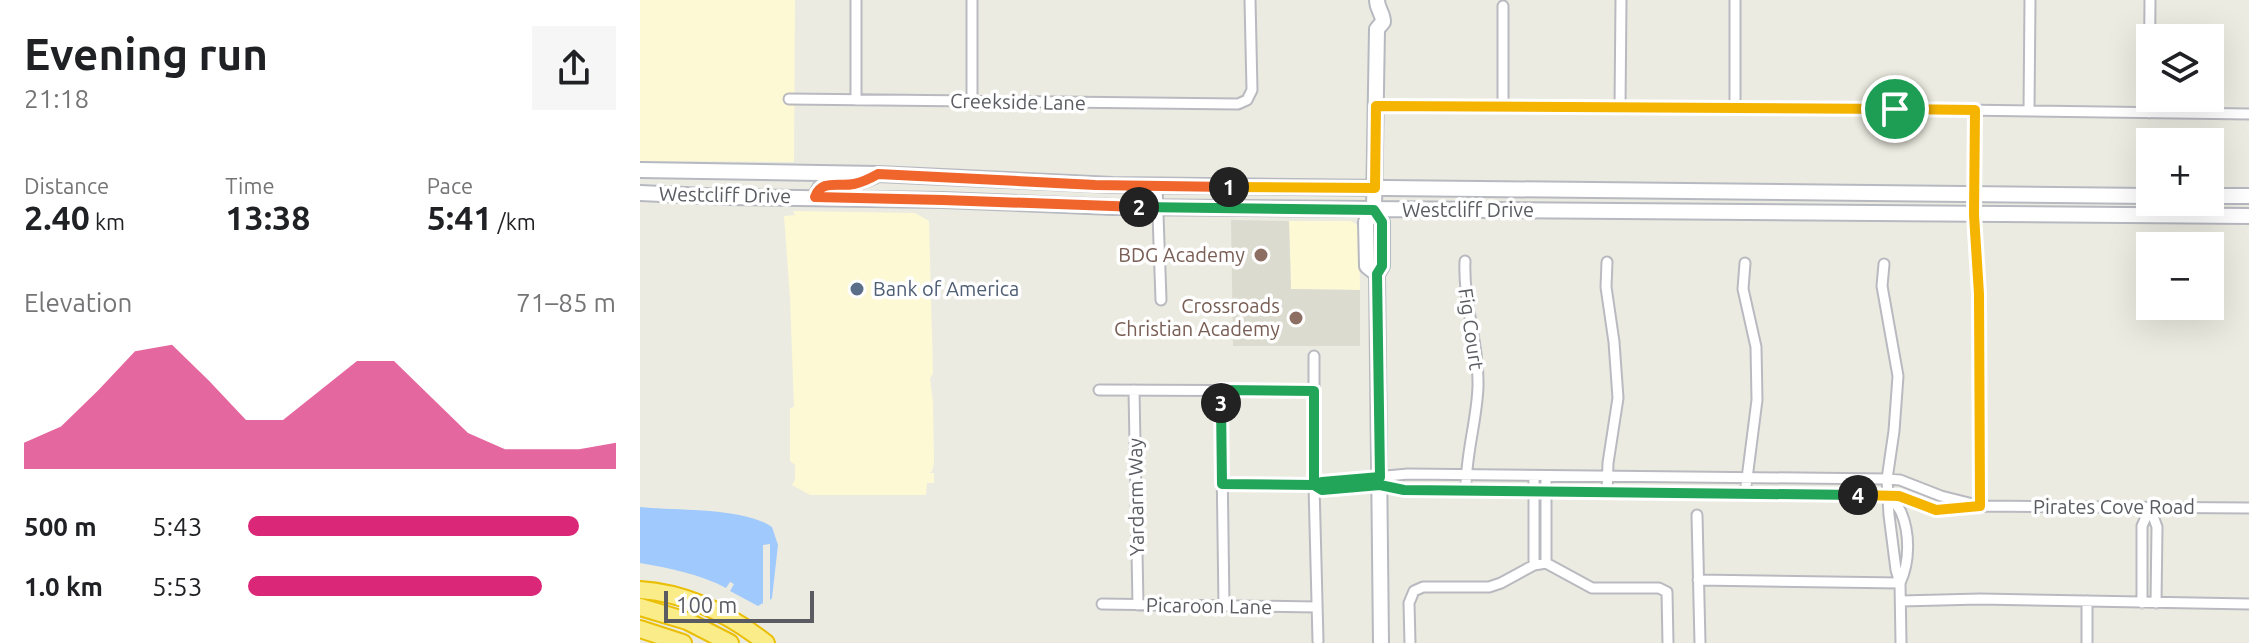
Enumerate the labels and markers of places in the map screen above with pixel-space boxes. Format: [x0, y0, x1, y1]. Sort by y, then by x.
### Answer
pin [1861, 75, 1929, 143]
pin: 1 [1209, 167, 1249, 207]
pin: 2 [1119, 187, 1159, 227]
place label: BDG Academy [1118, 243, 1245, 266]
marker: BDG Academy [1252, 246, 1270, 264]
place label: Bank of America [873, 277, 1019, 300]
marker: Bank of America [848, 280, 866, 298]
place label: Crossroads Christian Academy [1114, 294, 1280, 340]
marker: Crossroads Christian Academy [1287, 309, 1305, 327]
pin: 3 [1201, 383, 1241, 423]
pin: 4 [1838, 475, 1878, 515]

